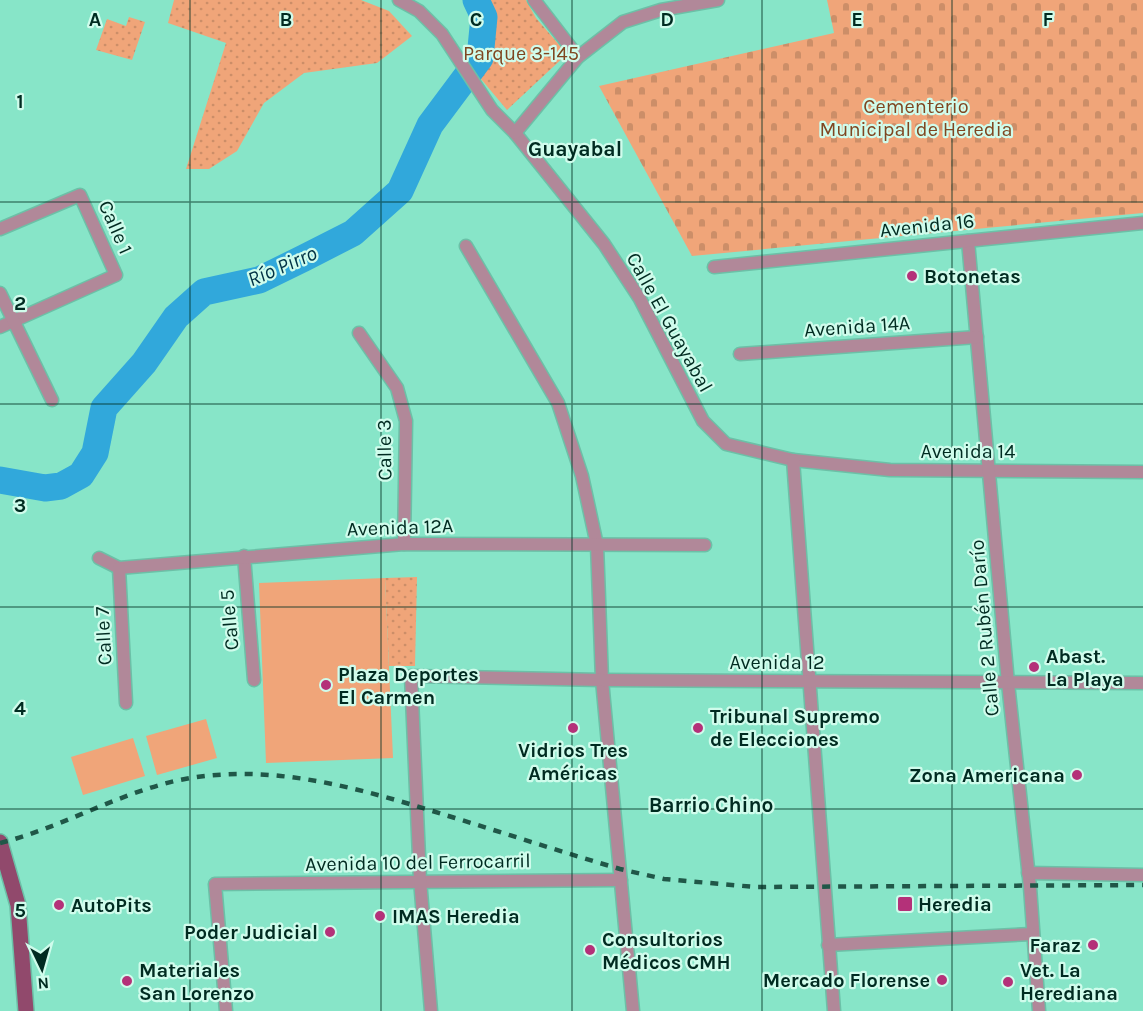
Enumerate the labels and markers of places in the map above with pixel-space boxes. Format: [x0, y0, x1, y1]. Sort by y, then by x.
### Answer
place label: Botonetas [924, 265, 1021, 288]
marker: Botonetas [905, 269, 919, 283]
place label: Abast. La Playa [1046, 645, 1124, 691]
marker: Abast. La Playa [1027, 660, 1041, 674]
place label: Plaza Deportes El Carmen [338, 663, 479, 709]
marker: Plaza Deportes El Carmen [319, 678, 333, 692]
place label: Tribunal Supremo de Elecciones [710, 705, 880, 751]
marker: Vidrios Tres Américas [566, 721, 580, 735]
marker: Tribunal Supremo de Elecciones [691, 721, 705, 735]
place label: Vidrios Tres Américas [518, 739, 628, 785]
place label: Zona Americana [909, 764, 1065, 787]
marker: Zona Americana [1070, 768, 1084, 782]
place label: Heredia [918, 893, 992, 916]
place label: AutoPits [71, 894, 152, 917]
marker: Heredia [896, 895, 914, 913]
marker: AutoPits [52, 898, 66, 912]
place label: IMAS Heredia [392, 905, 520, 928]
marker: IMAS Heredia [373, 909, 387, 923]
place label: Poder Judicial [184, 921, 318, 944]
marker: Poder Judicial [323, 925, 337, 939]
place label: Consultorios Médicos CMH [602, 928, 731, 974]
place label: Faraz [1029, 934, 1081, 957]
marker: Faraz [1086, 938, 1100, 952]
marker: Consultorios Médicos CMH [583, 943, 597, 957]
place label: Materiales San Lorenzo [139, 959, 254, 1005]
place label: Vet. La Herediana [1020, 959, 1118, 1005]
place label: Mercado Florense [763, 969, 930, 992]
marker: Mercado Florense [935, 973, 949, 987]
marker: Materiales San Lorenzo [120, 974, 134, 988]
marker: Vet. La Herediana [1001, 975, 1015, 989]

